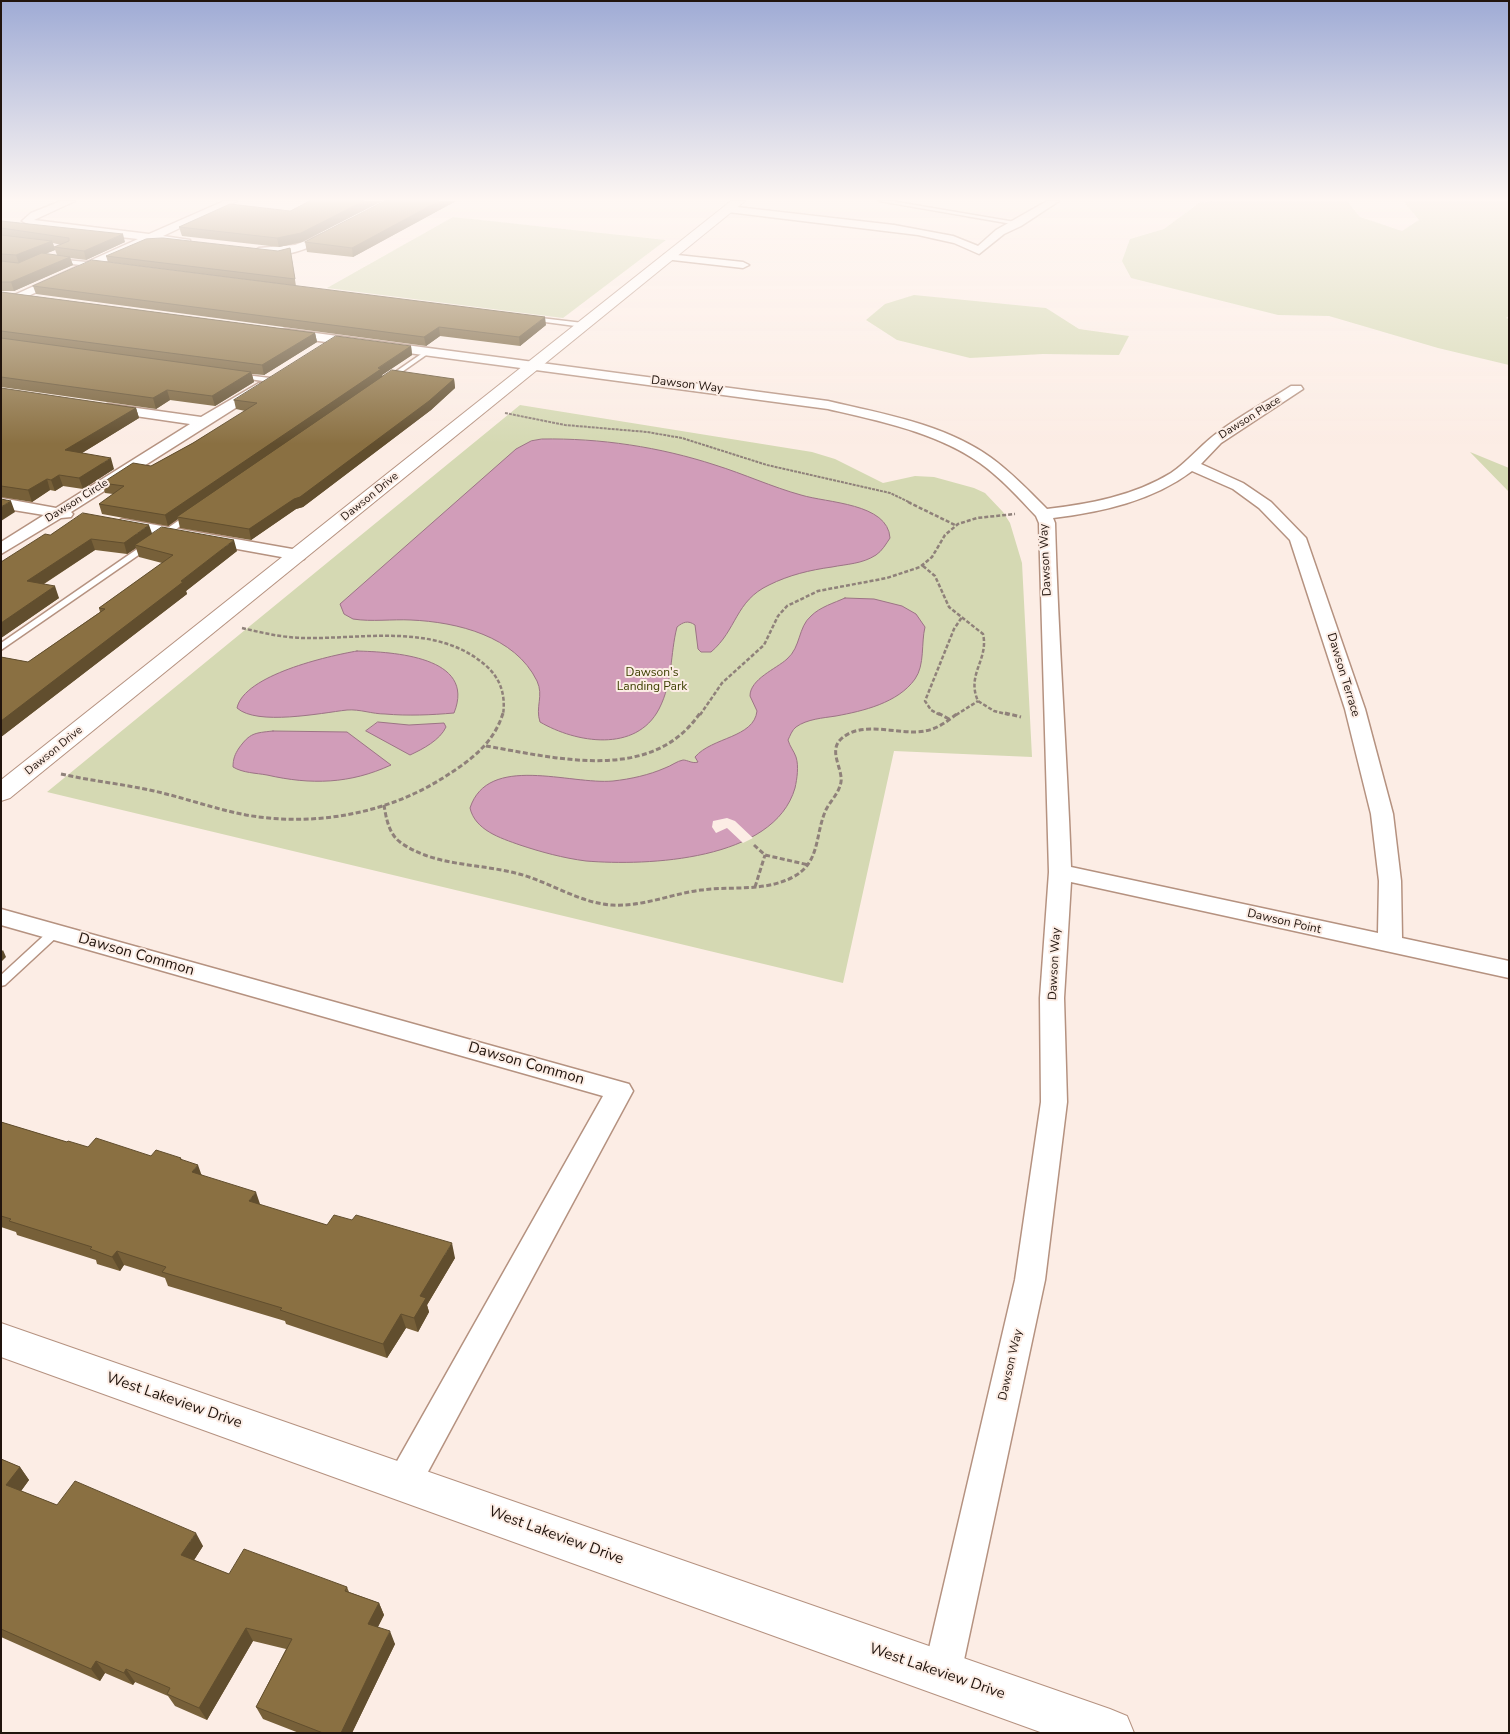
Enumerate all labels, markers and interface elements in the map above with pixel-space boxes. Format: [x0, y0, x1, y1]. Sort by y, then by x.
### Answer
street label: Dawson Way [650, 373, 724, 397]
street label: Dawson Place [1217, 394, 1283, 442]
street label: Dawson Drive [339, 470, 401, 524]
street label: Dawson Circle [43, 476, 111, 526]
street label: Dawson Way [1037, 523, 1055, 597]
street label: Dawson Terrace [1323, 631, 1363, 719]
park label: Dawson's Landing Park [617, 666, 687, 694]
street label: Dawson Drive [23, 724, 85, 778]
street label: Dawson Point [1246, 907, 1322, 937]
street label: Dawson Way [1046, 927, 1064, 1001]
street label: Dawson Common [76, 930, 196, 980]
street label: Dawson Common [466, 1039, 586, 1089]
street label: Dawson Way [996, 1328, 1026, 1402]
street label: West Lakeview Drive [104, 1369, 244, 1433]
street label: West Lakeview Drive [486, 1503, 626, 1569]
street label: West Lakeview Drive [867, 1640, 1007, 1704]

